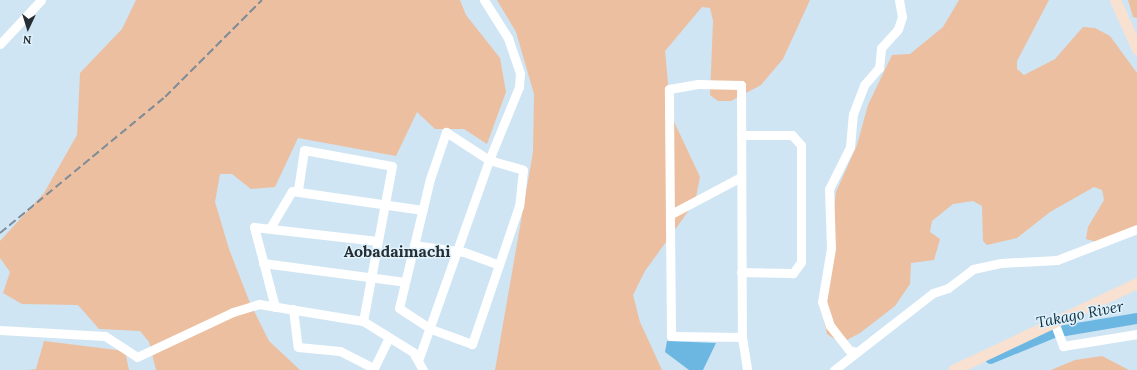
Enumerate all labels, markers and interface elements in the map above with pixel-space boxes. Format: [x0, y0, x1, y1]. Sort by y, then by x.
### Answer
north arrow [8, 8, 48, 48]
text: N [22, 33, 32, 47]
district label: Aobadaimachi [344, 241, 450, 261]
water label: Takago River [1035, 297, 1125, 331]

